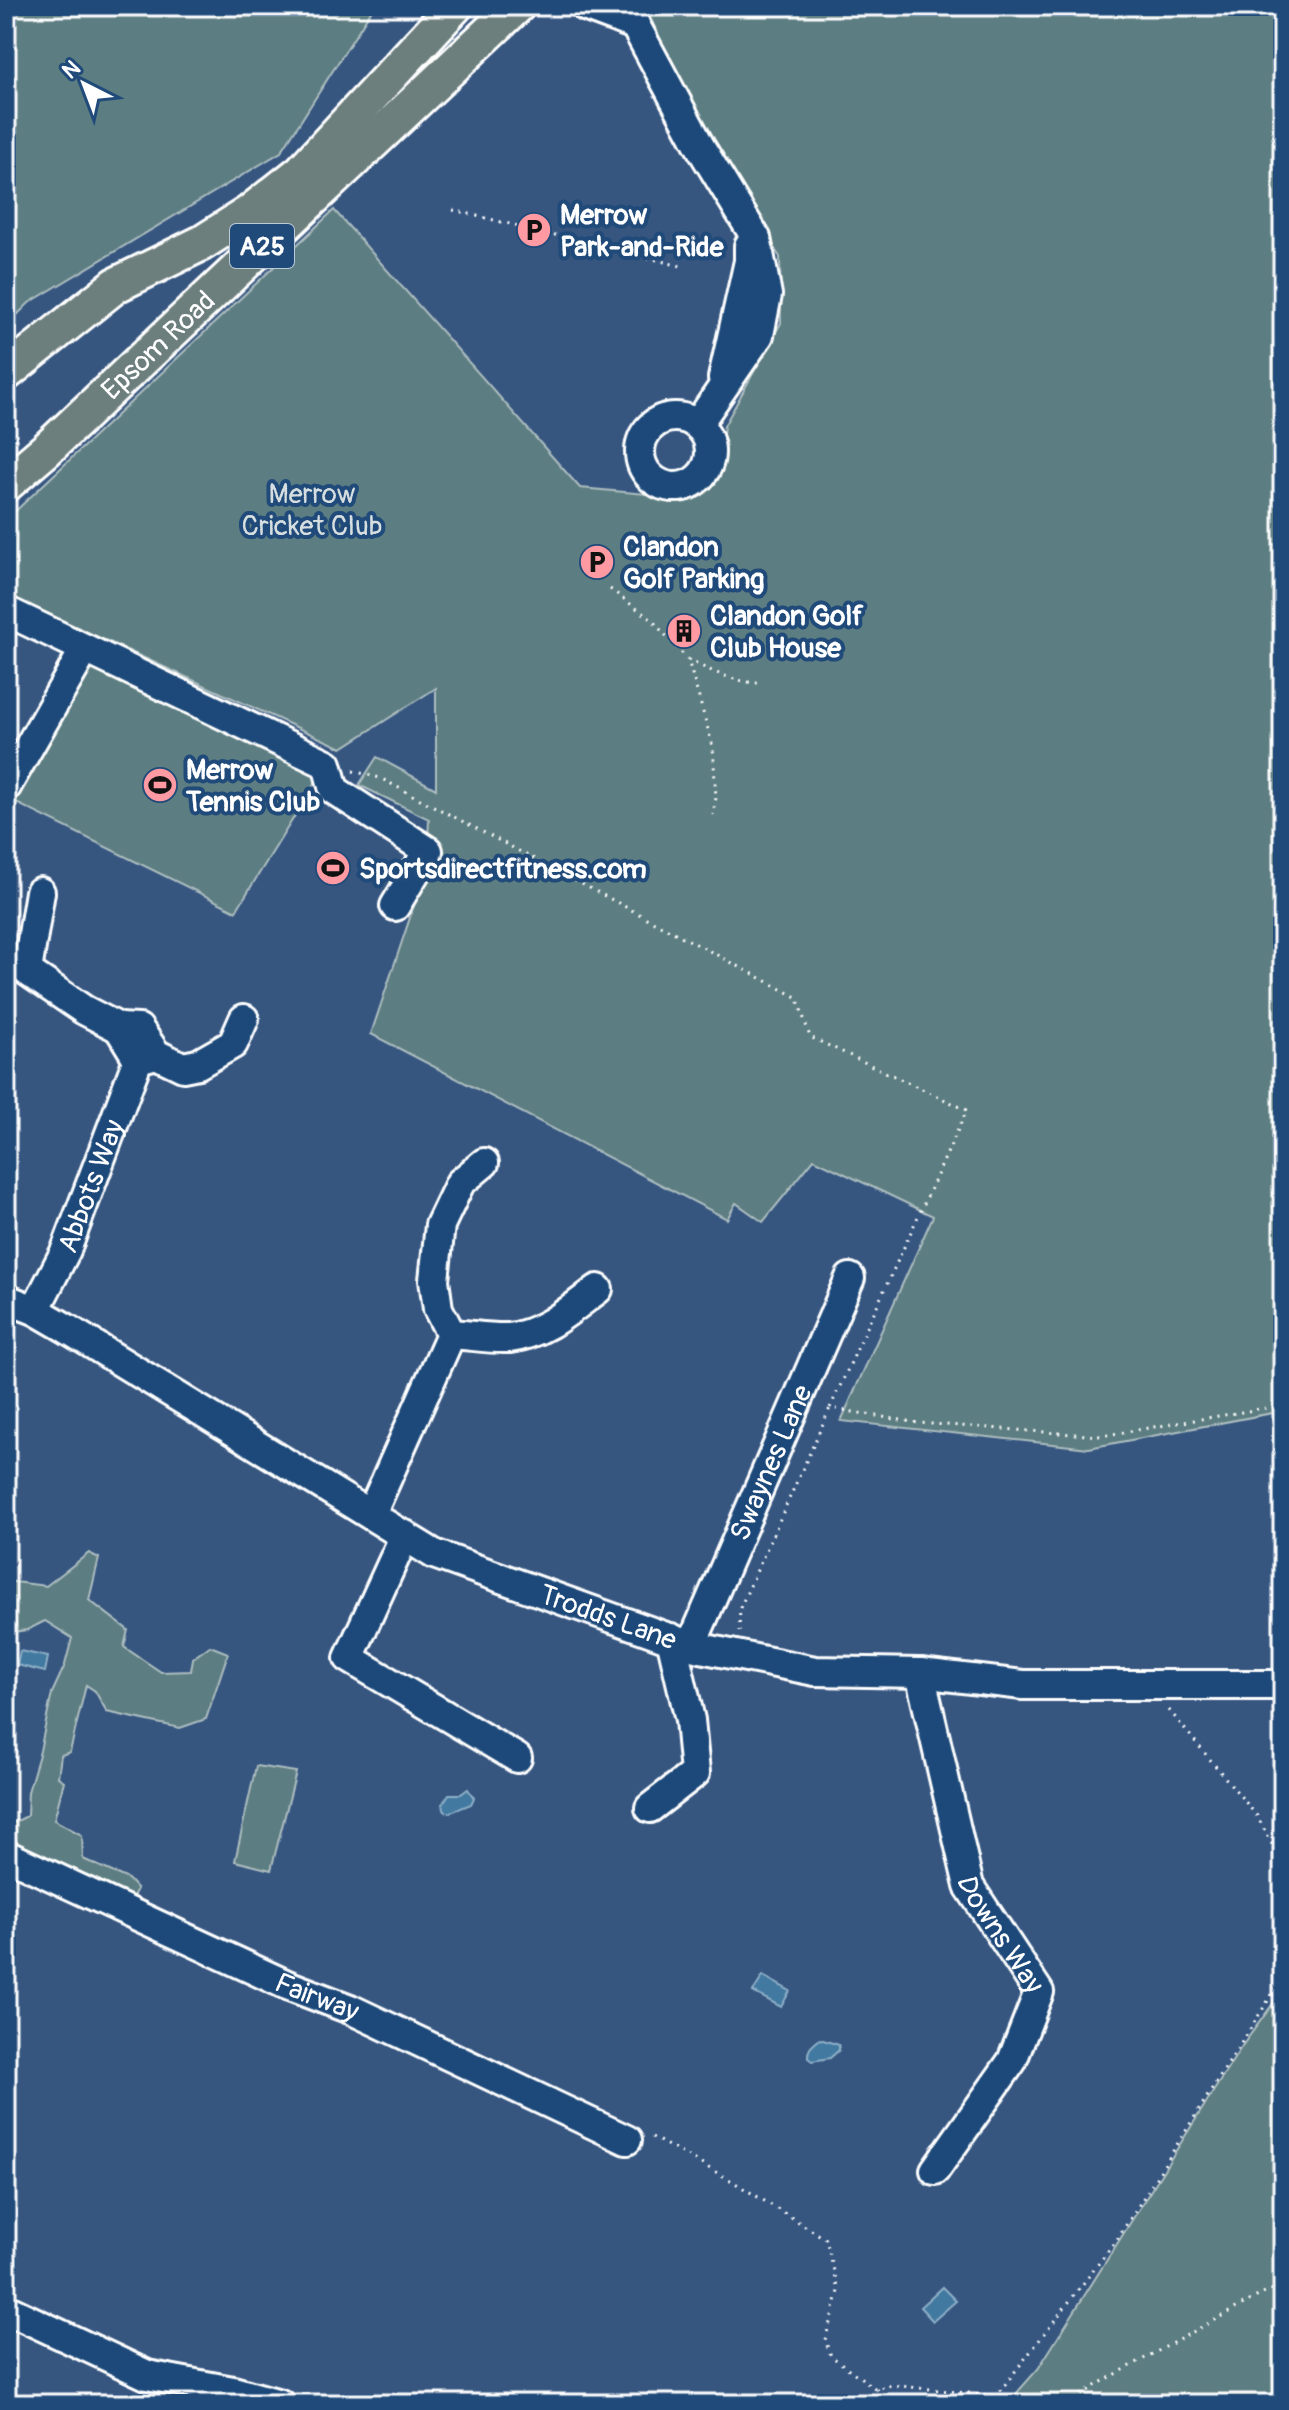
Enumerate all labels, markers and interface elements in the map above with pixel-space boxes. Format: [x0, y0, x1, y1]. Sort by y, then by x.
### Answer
north arrow [44, 44, 124, 124]
text: N [56, 54, 86, 85]
place label: Merrow Park-and-Ride [560, 198, 725, 265]
parking icon: Merrow Park-and-Ride [515, 211, 553, 249]
road number: A25 [230, 224, 294, 268]
street label: Epsom Road [94, 284, 223, 408]
park label: Merrow Cricket Club [241, 477, 383, 544]
place label: Clandon Golf Parking [623, 530, 764, 597]
parking icon: Clandon Golf Parking [578, 543, 616, 581]
place label: Clandon Golf Club House [710, 599, 864, 666]
building icon: Clandon Golf Club House [665, 612, 703, 650]
place label: Merrow Tennis Club [185, 753, 320, 820]
sports icon: Merrow Tennis Club [141, 766, 179, 804]
sports icon: Sportsdirectfitness.com [314, 849, 352, 887]
place label: Sportsdirectfitness.com [359, 852, 647, 887]
street label: Abbots Way [51, 1115, 133, 1258]
street label: Swaynes Lane [723, 1380, 821, 1546]
street label: Trodds Lane [535, 1577, 681, 1658]
street label: Downs Way [948, 1873, 1051, 2000]
street label: Fairway [269, 1966, 365, 2030]

